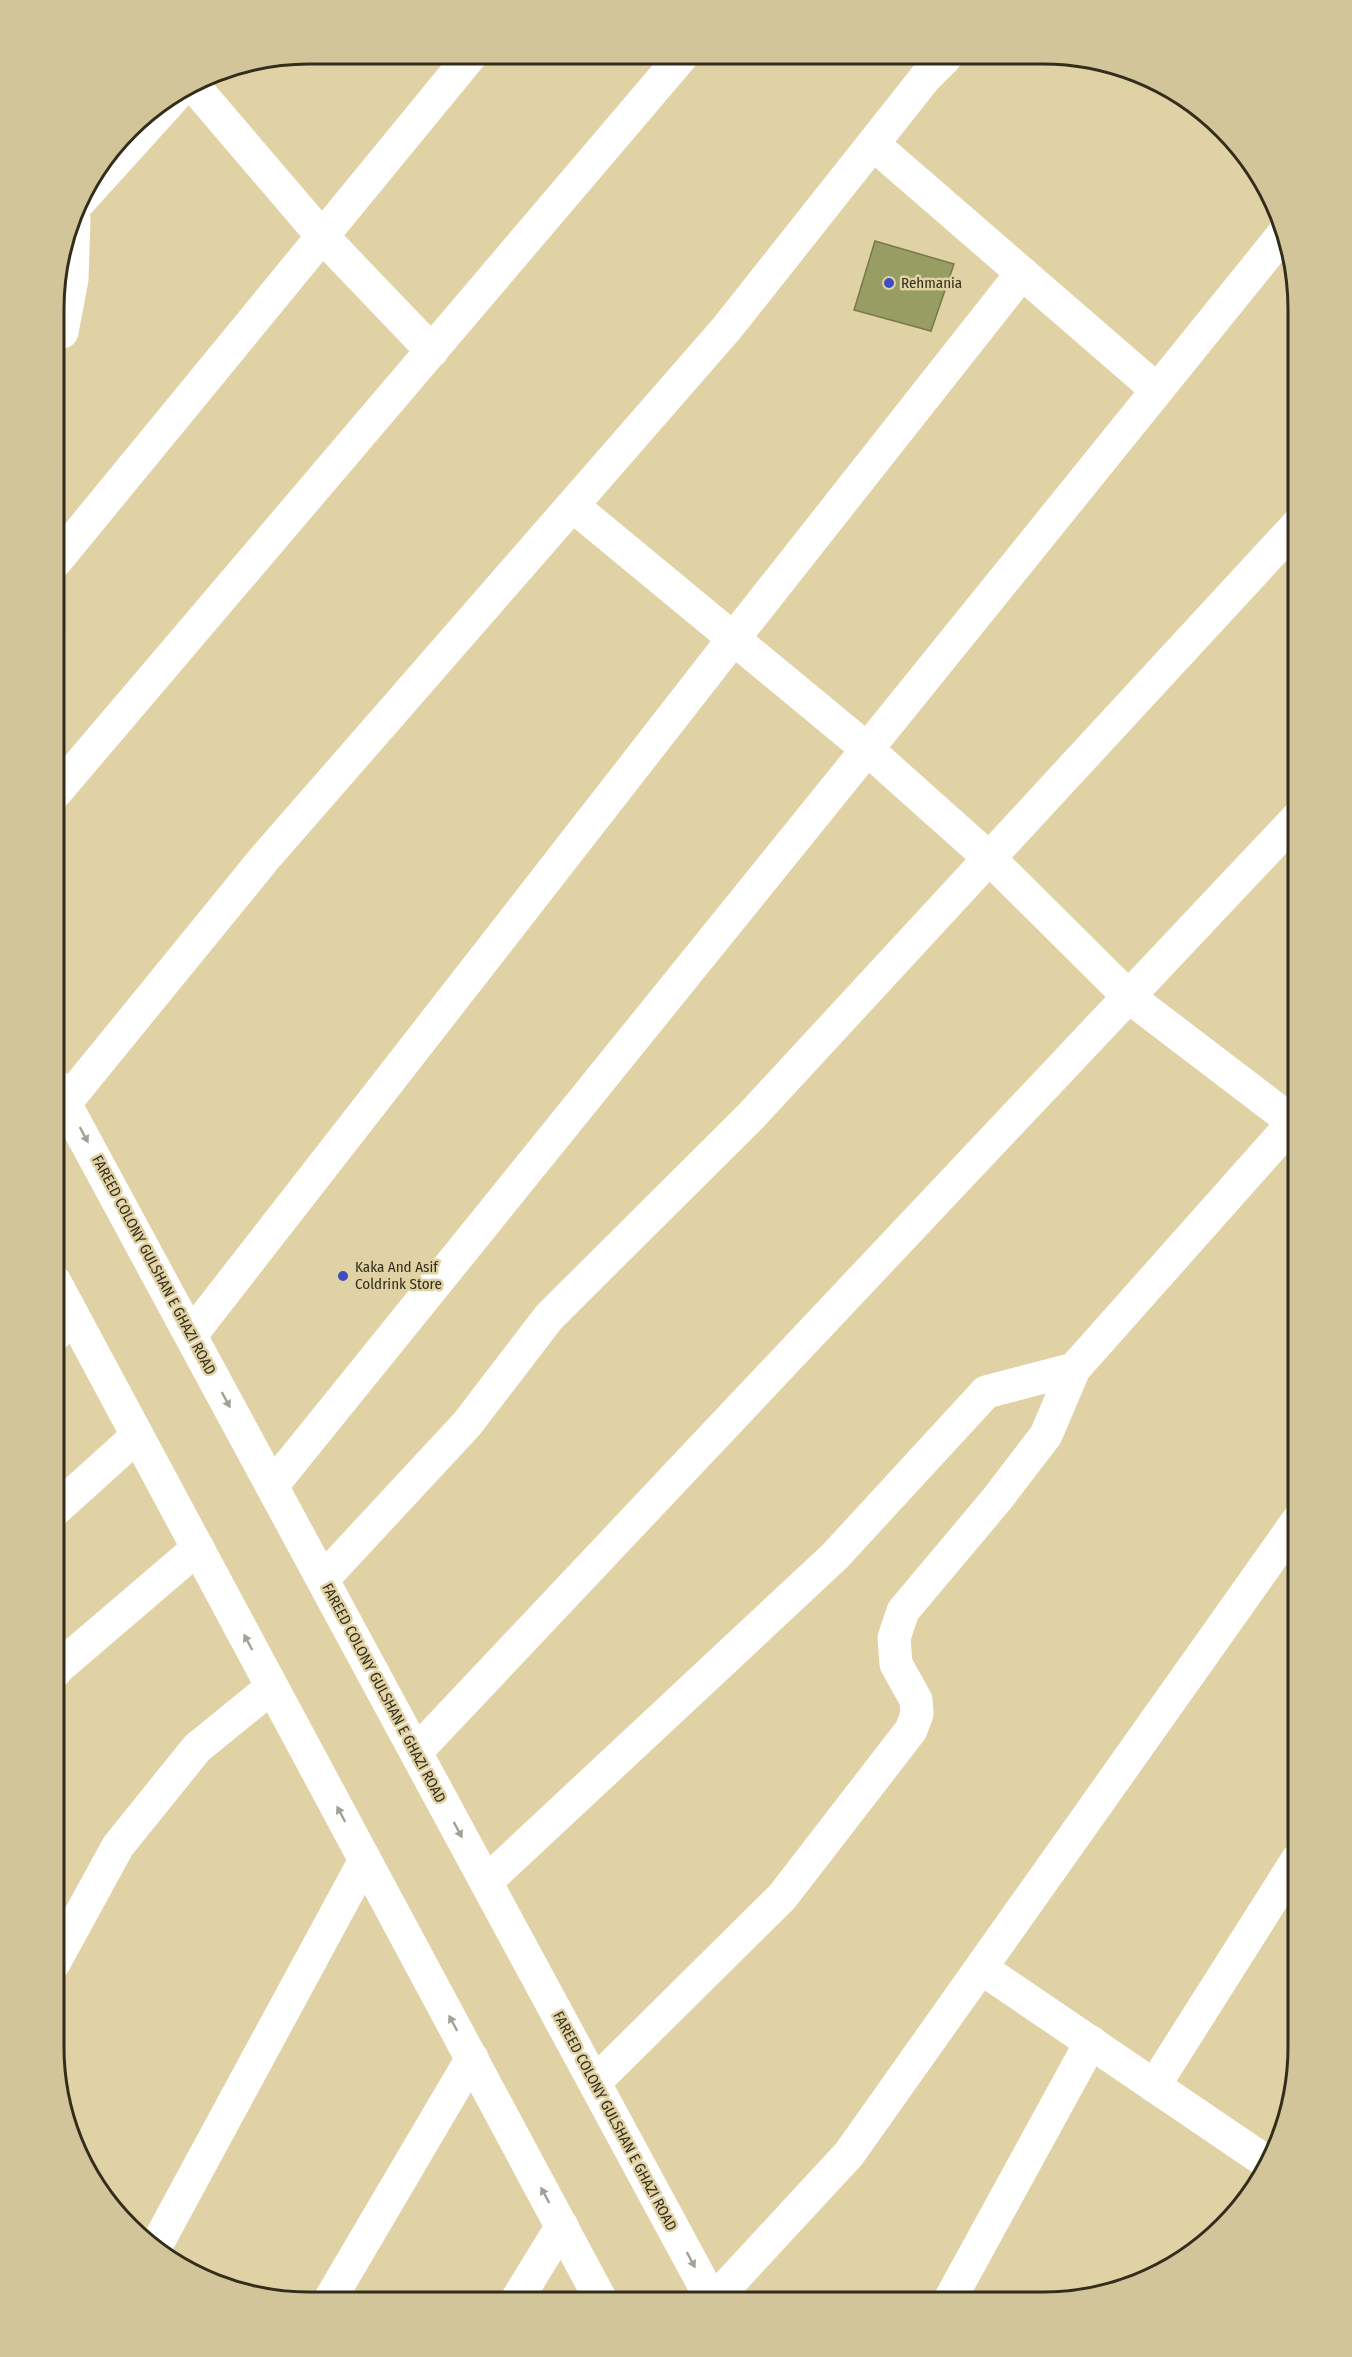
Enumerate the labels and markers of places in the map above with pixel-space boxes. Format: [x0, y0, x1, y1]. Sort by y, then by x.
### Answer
place label: Rehmania [901, 274, 962, 292]
marker: Rehmania [882, 276, 896, 290]
place label: Kaka And Asif Coldrink Store [355, 1258, 442, 1293]
marker: Kaka And Asif Coldrink Store [336, 1269, 350, 1283]

